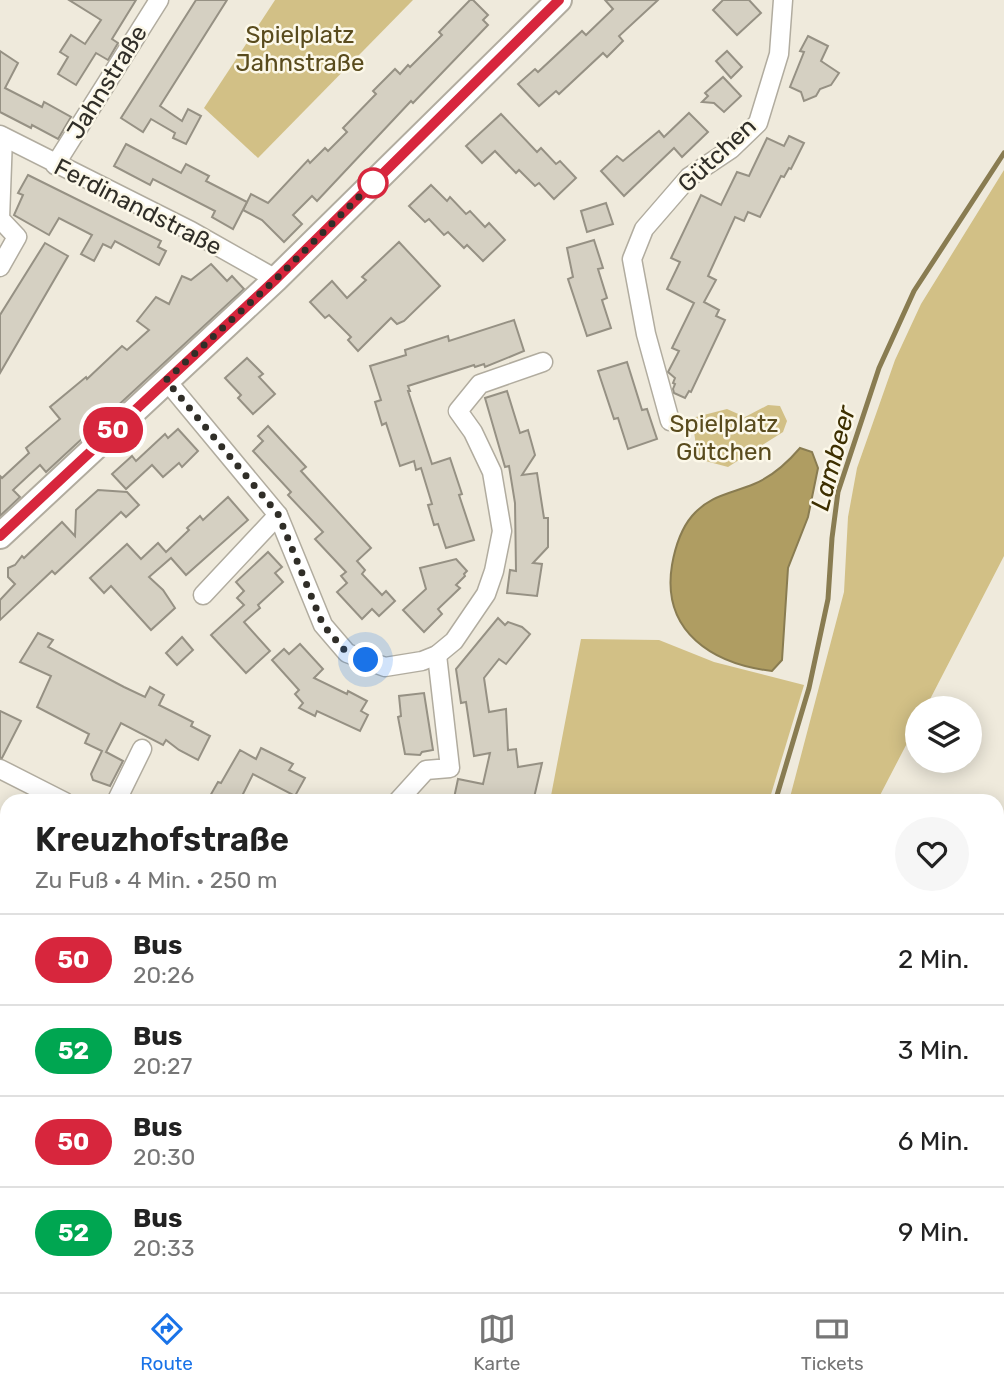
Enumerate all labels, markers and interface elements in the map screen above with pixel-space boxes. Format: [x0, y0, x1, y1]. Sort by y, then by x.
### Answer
street label: Jahnstraße [61, 20, 153, 144]
park label: Spielplatz Jahnstraße [236, 21, 364, 77]
street label: Gütchen [672, 112, 762, 198]
street label: Ferdinandstraße [50, 153, 226, 261]
unlabelled marker [358, 168, 388, 198]
water label: Lambeer [805, 401, 863, 514]
line badge: 50 [82, 407, 144, 453]
park label: Spielplatz Gütchen [669, 410, 779, 466]
text: 50 [97, 416, 129, 444]
your location [348, 642, 383, 677]
map controls [905, 696, 982, 773]
button: layers [905, 696, 982, 773]
button: heart [895, 817, 969, 891]
text: Kreuzhofstraße [35, 820, 289, 859]
text: Zu Fuß · 4 Min. · 250 m [35, 866, 278, 894]
text: Bus [133, 930, 182, 961]
text: 2 Min. [898, 944, 969, 975]
text: 50 [58, 946, 89, 974]
text: 20:26 [133, 961, 194, 989]
text: Bus [133, 1021, 182, 1052]
text: 3 Min. [898, 1035, 969, 1066]
text: 52 [58, 1037, 89, 1065]
text: 20:27 [133, 1052, 192, 1080]
text: Bus [133, 1112, 182, 1143]
text: 6 Min. [898, 1126, 969, 1157]
text: 50 [58, 1128, 89, 1156]
text: 20:30 [133, 1143, 195, 1171]
text: Bus [133, 1203, 182, 1234]
text: 9 Min. [898, 1217, 969, 1248]
text: 52 [58, 1219, 89, 1247]
text: 20:33 [133, 1234, 195, 1262]
tab: Route [140, 1310, 193, 1375]
tab: Karte [473, 1310, 520, 1375]
tab: Tickets [801, 1310, 864, 1375]

